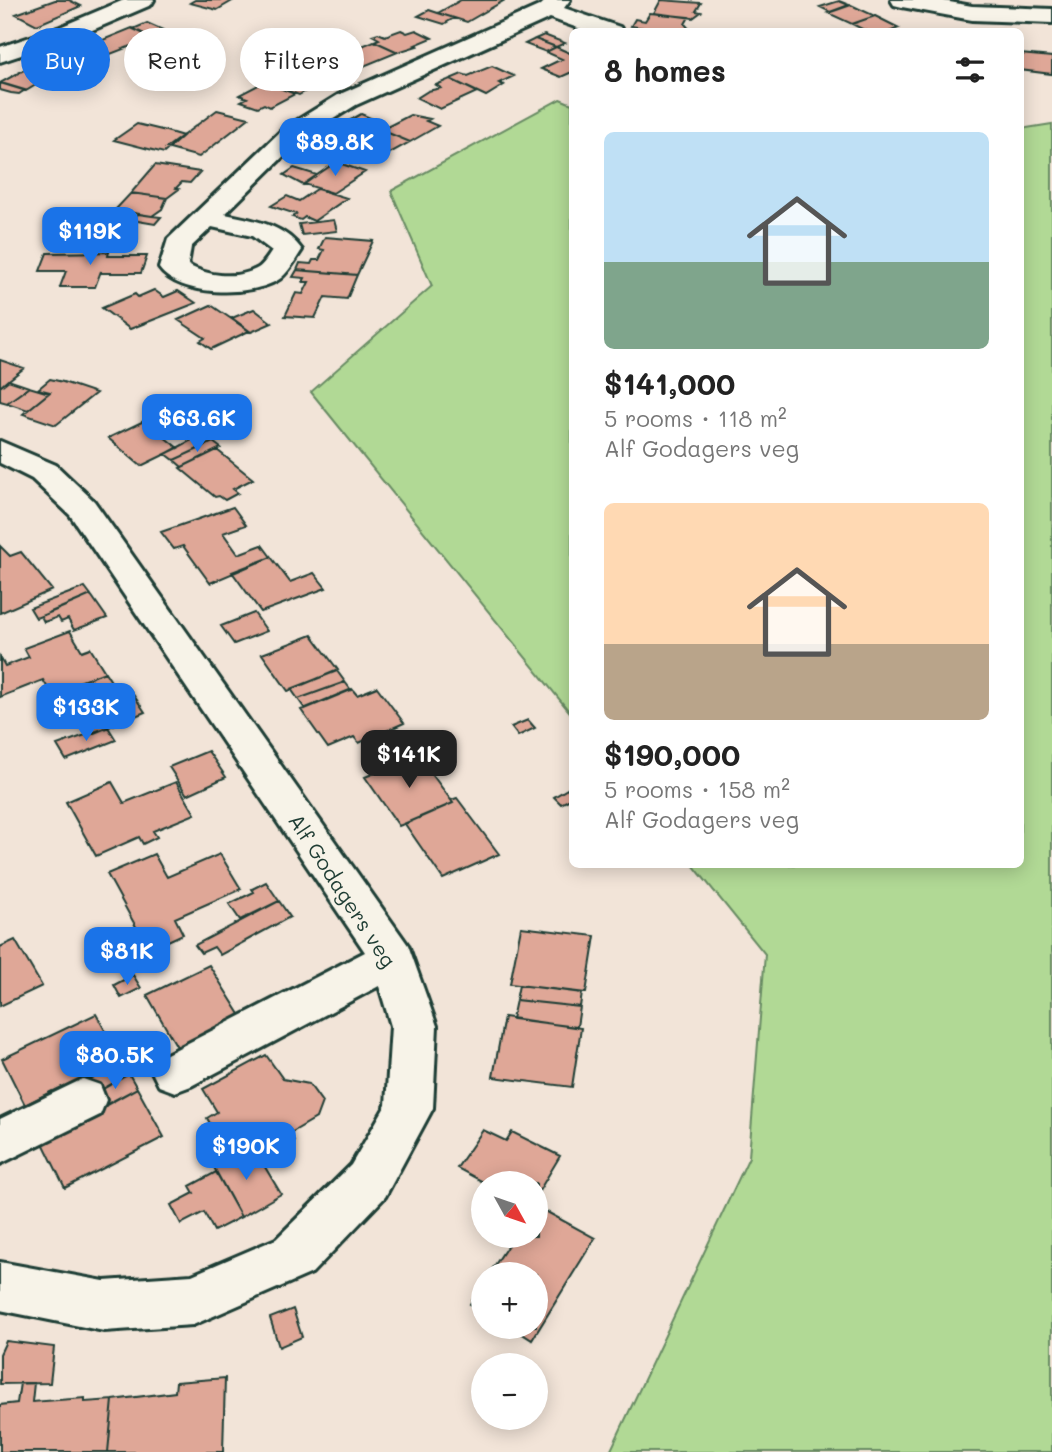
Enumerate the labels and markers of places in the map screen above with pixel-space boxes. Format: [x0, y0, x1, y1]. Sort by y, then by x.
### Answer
pin: $89.8K [278, 118, 392, 178]
pin: $119K [41, 208, 139, 267]
pin: $63.6K [140, 394, 254, 454]
pin: $133K [37, 684, 135, 743]
pin: $141K [360, 730, 458, 790]
pin: $81K [86, 928, 168, 987]
pin: $80.5K [58, 1032, 172, 1091]
pin: $190K [197, 1122, 295, 1182]

